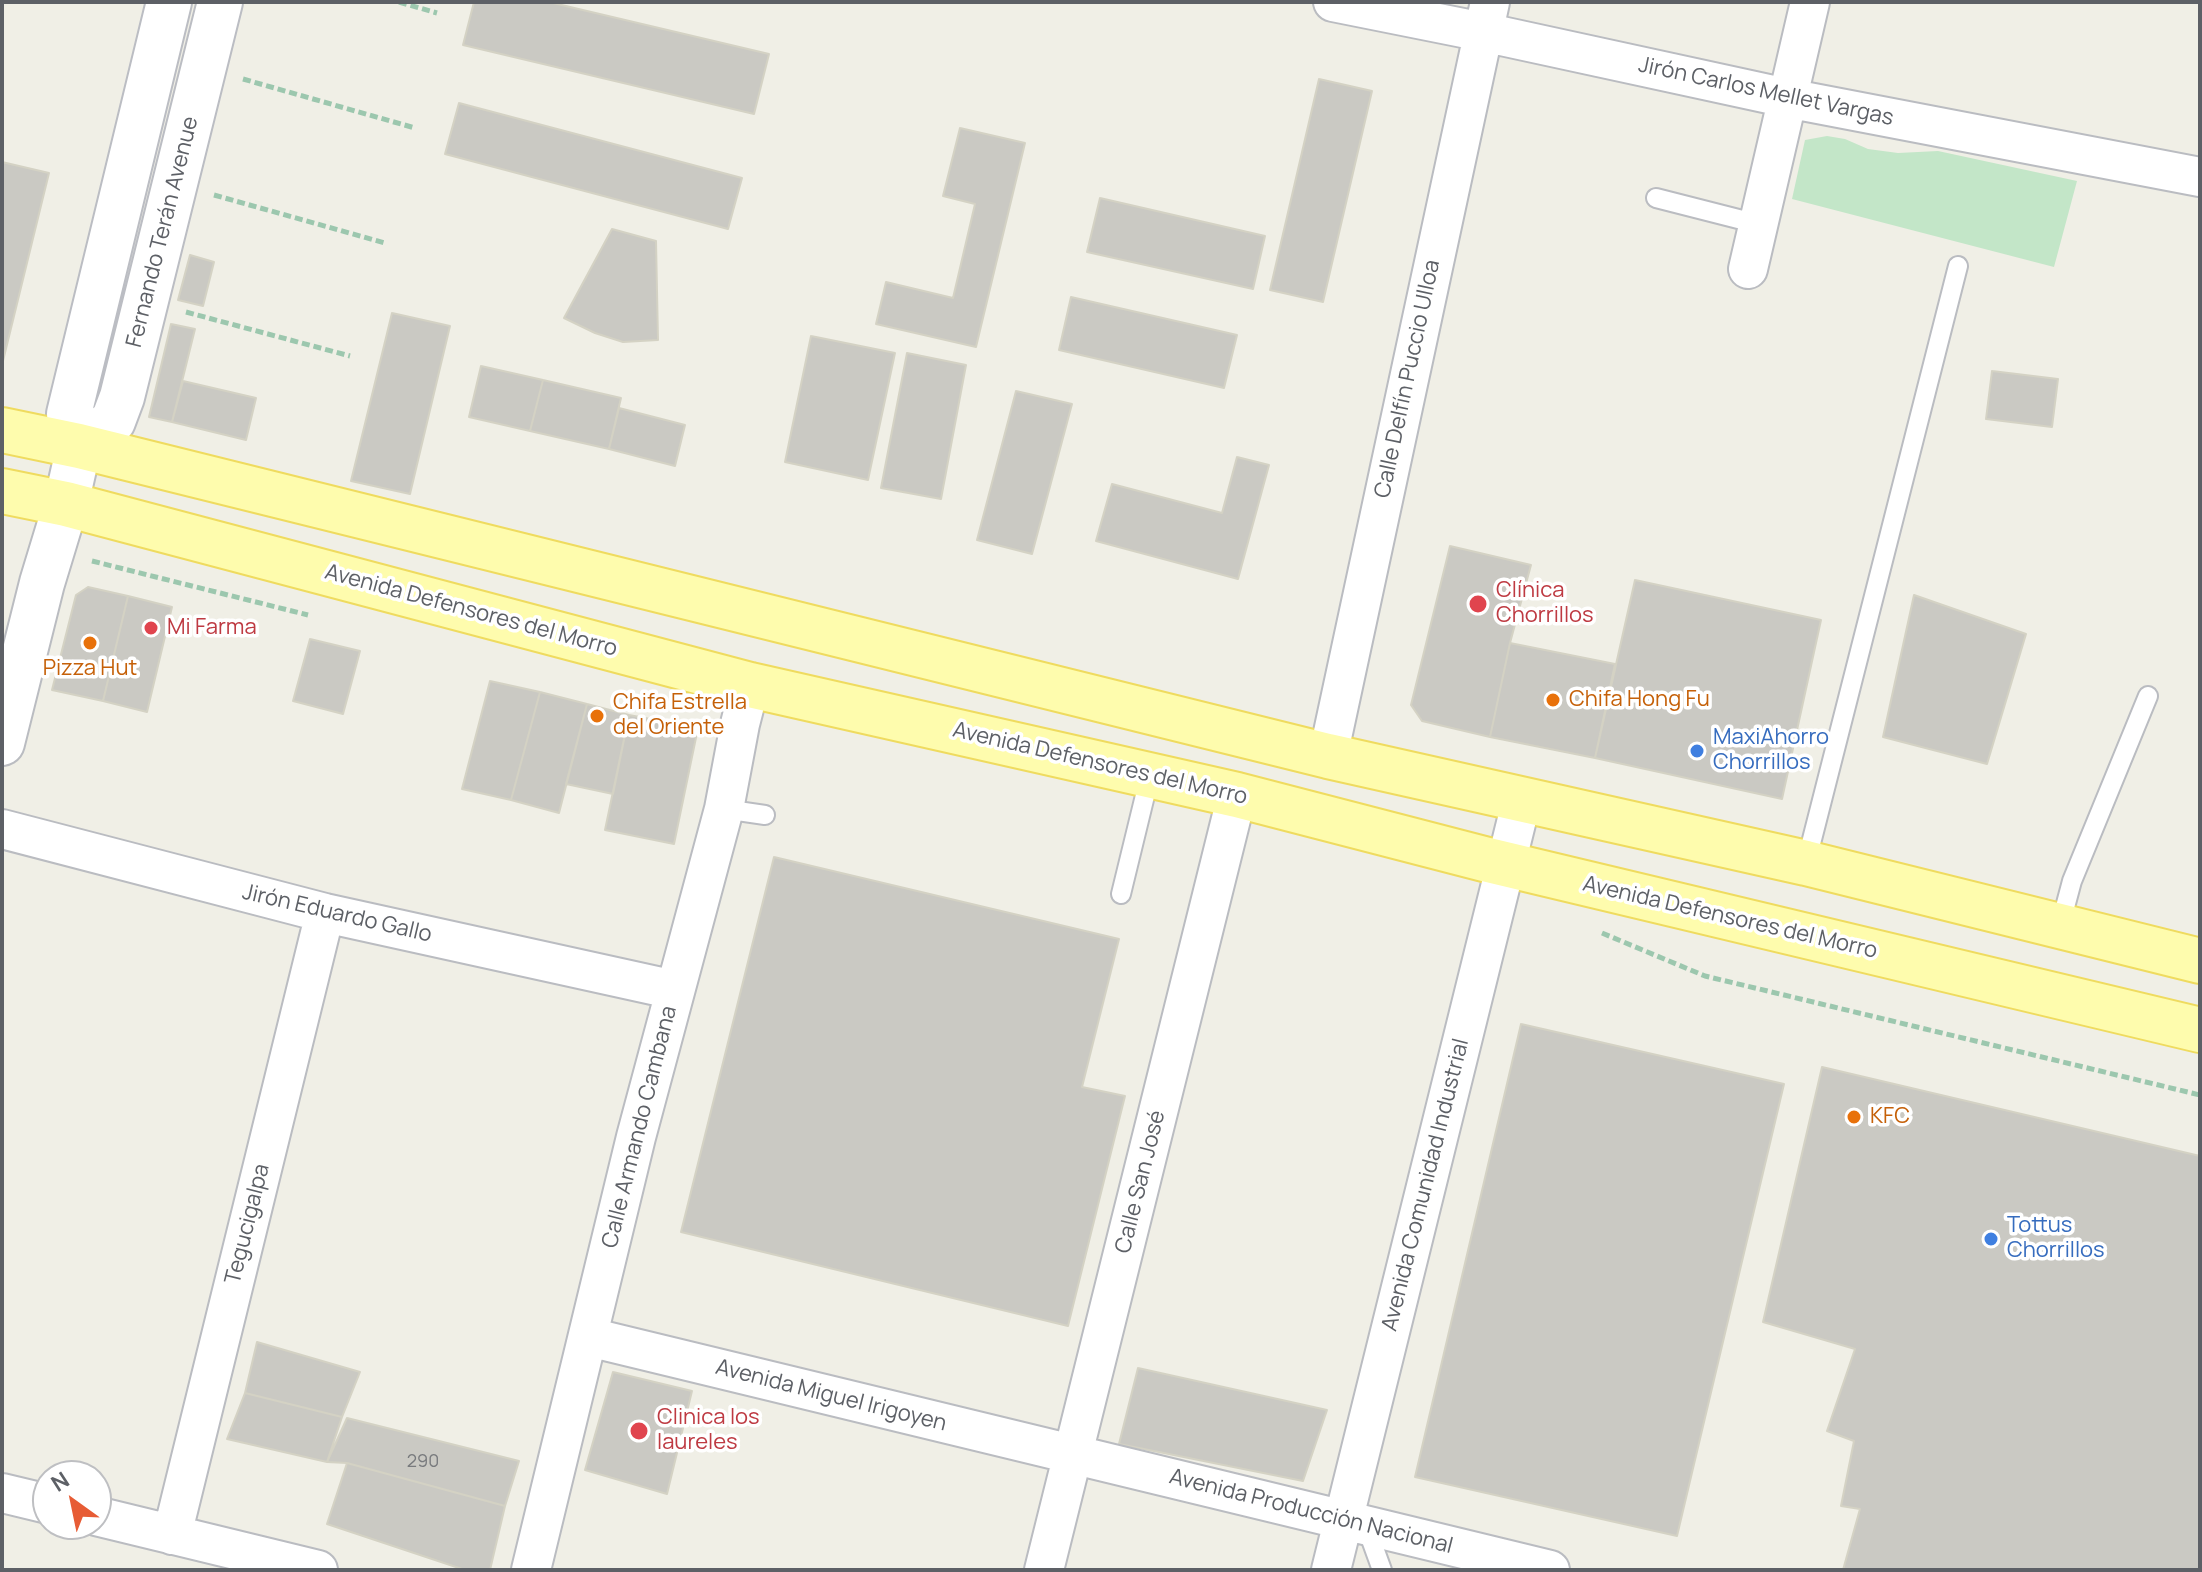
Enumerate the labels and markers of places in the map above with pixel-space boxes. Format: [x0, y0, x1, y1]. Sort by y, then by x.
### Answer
place label: Clínica Chorrillos [1496, 578, 1594, 630]
marker: Clínica Chorrillos [1467, 593, 1489, 615]
place label: Mi Farma [167, 615, 257, 641]
marker: Mi Farma [142, 619, 160, 637]
marker: Pizza Hut [81, 634, 99, 652]
place label: Pizza Hut [43, 656, 137, 682]
place label: Chifa Hong Fu [1569, 687, 1710, 713]
place label: Chifa Estrella del Oriente [613, 690, 747, 742]
marker: Chifa Hong Fu [1544, 691, 1562, 709]
marker: Chifa Estrella del Oriente [588, 707, 606, 725]
place label: MaxiAhorro Chorrillos [1713, 725, 1829, 776]
marker: MaxiAhorro Chorrillos [1688, 742, 1706, 760]
place label: KFC [1870, 1104, 1910, 1130]
marker: KFC [1845, 1108, 1863, 1126]
place label: Tottus Chorrillos [2007, 1213, 2105, 1264]
marker: Tottus Chorrillos [1982, 1230, 2000, 1248]
place label: Clinica los laureles [657, 1405, 760, 1456]
marker: Clinica los laureles [628, 1420, 650, 1442]

